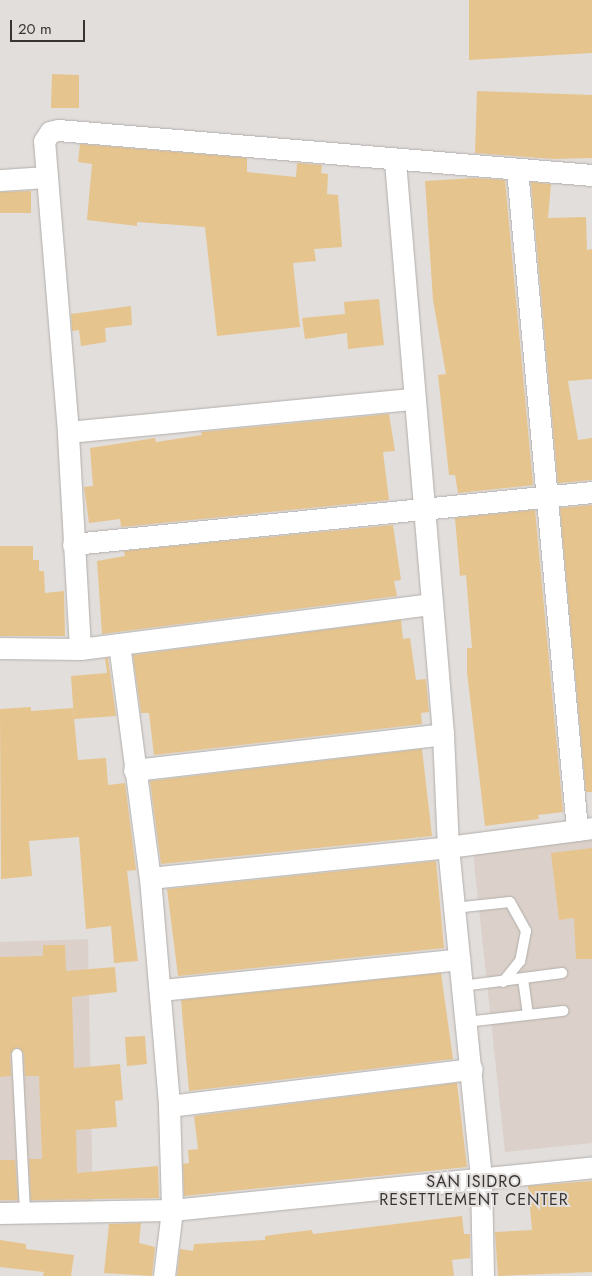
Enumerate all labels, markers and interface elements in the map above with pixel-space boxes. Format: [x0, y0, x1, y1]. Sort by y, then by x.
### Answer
scale bar [12, 10, 88, 42]
text: 20 m [18, 18, 52, 40]
district label: SAN ISIDRO RESETTLEMENT CENTER [377, 1172, 571, 1210]

